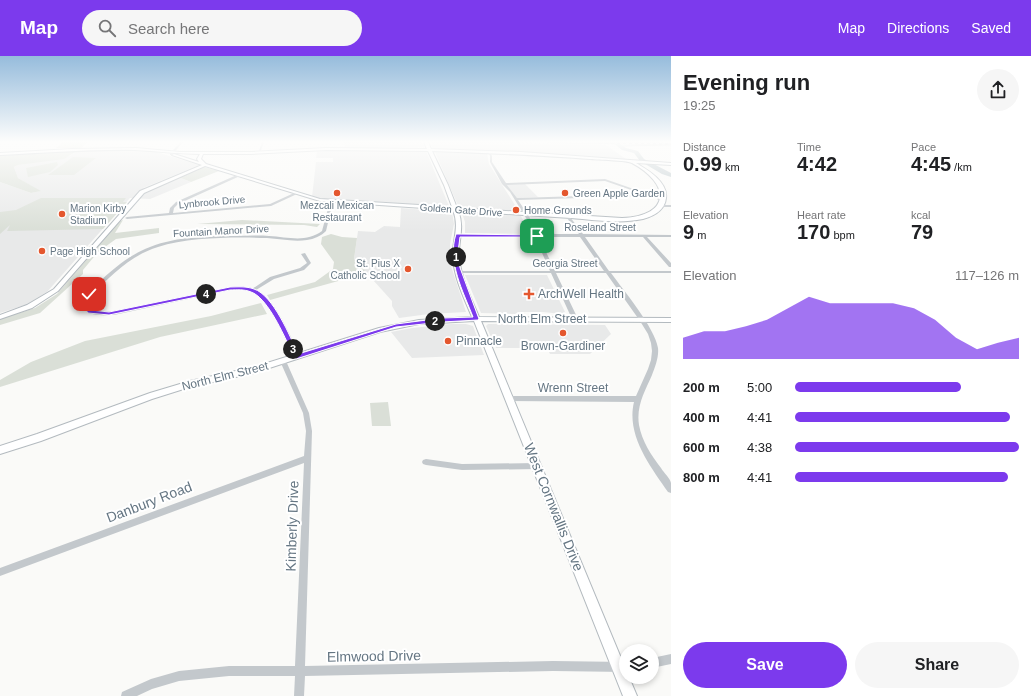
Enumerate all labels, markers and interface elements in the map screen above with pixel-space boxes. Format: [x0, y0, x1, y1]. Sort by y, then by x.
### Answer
search box [82, 10, 362, 46]
text: Map [20, 17, 58, 38]
icon: search [96, 17, 118, 39]
text: Search here [128, 20, 210, 37]
text: Map [838, 20, 865, 36]
text: Directions [887, 20, 949, 36]
text: Saved [971, 20, 1011, 36]
button: share [977, 69, 1019, 111]
text: Evening run [683, 70, 810, 95]
text: 19:25 [683, 98, 716, 113]
text: Distance [683, 141, 726, 153]
text: Time [797, 141, 821, 153]
text: Pace [911, 141, 936, 153]
text: 0.99 [683, 153, 722, 175]
text: 4:42 [797, 153, 837, 175]
text: 4:45 [911, 153, 951, 175]
text: km [722, 161, 740, 173]
text: /km [951, 161, 972, 173]
marker: Mezcali Mexican Restaurant [332, 188, 342, 198]
marker: Green Apple Garden [560, 188, 570, 198]
place label: Green Apple Garden [573, 188, 665, 199]
street label: Lynbrook Drive [178, 194, 246, 210]
place label: Mezcali Mexican Restaurant [300, 200, 374, 223]
street label: Golden Gate Drive [419, 202, 503, 218]
place label: Marion Kirby Stadium [70, 203, 126, 226]
marker: Home Grounds [511, 205, 521, 215]
place label: Home Grounds [524, 205, 592, 216]
marker: Marion Kirby Stadium [57, 209, 67, 219]
text: Elevation [683, 209, 728, 221]
text: Heart rate [797, 209, 846, 221]
text: kcal [911, 209, 931, 221]
pin [520, 219, 554, 253]
text: 9 [683, 221, 694, 243]
text: 170 [797, 221, 830, 243]
text: 79 [911, 221, 933, 243]
street label: Roseland Street [564, 222, 636, 233]
street label: Fountain Manor Drive [173, 223, 270, 239]
icon: arrive [526, 225, 548, 247]
text: m [694, 229, 706, 241]
text: bpm [830, 229, 855, 241]
marker: Page High School [37, 246, 47, 256]
place label: Page High School [50, 246, 130, 257]
pin: 1 [446, 247, 466, 267]
text: 1 [453, 251, 459, 263]
place label: St. Pius X Catholic School [331, 258, 400, 281]
street label: Georgia Street [532, 258, 598, 269]
marker: St. Pius X Catholic School [403, 264, 413, 274]
text: Elevation [683, 268, 736, 283]
text: 117–126 m [955, 268, 1019, 283]
pin [72, 277, 106, 311]
icon: check [78, 283, 100, 305]
pin: 4 [196, 284, 216, 304]
place label: ArchWell Health [538, 287, 624, 301]
text: 4 [203, 288, 209, 300]
marker: ArchWell Health [523, 288, 535, 300]
pin: 2 [425, 311, 445, 331]
street label: North Elm Street [498, 312, 587, 326]
text: 2 [432, 315, 438, 327]
marker: Brown-Gardiner [558, 328, 568, 338]
place label: Pinnacle [456, 334, 502, 348]
marker: Pinnacle [443, 336, 453, 346]
pin: 3 [283, 339, 303, 359]
place label: Brown-Gardiner [521, 339, 605, 353]
text: 3 [290, 343, 296, 355]
street label: North Elm Street [180, 358, 270, 394]
text: 200 m [683, 380, 720, 395]
text: 5:00 [747, 380, 772, 395]
street label: Wrenn Street [538, 381, 609, 395]
text: 400 m [683, 410, 720, 425]
text: 4:41 [747, 410, 772, 425]
text: 600 m [683, 440, 720, 455]
text: 4:38 [747, 440, 772, 455]
street label: West Cornwallis Drive [521, 441, 587, 574]
text: 800 m [683, 470, 720, 485]
text: 4:41 [747, 470, 772, 485]
street label: Danbury Road [104, 478, 194, 526]
street label: Kimberly Drive [282, 480, 302, 572]
button: Save [683, 642, 847, 688]
button: Share [855, 642, 1019, 688]
map controls [619, 644, 659, 684]
button: layers [619, 644, 659, 684]
street label: Elmwood Drive [327, 647, 421, 665]

